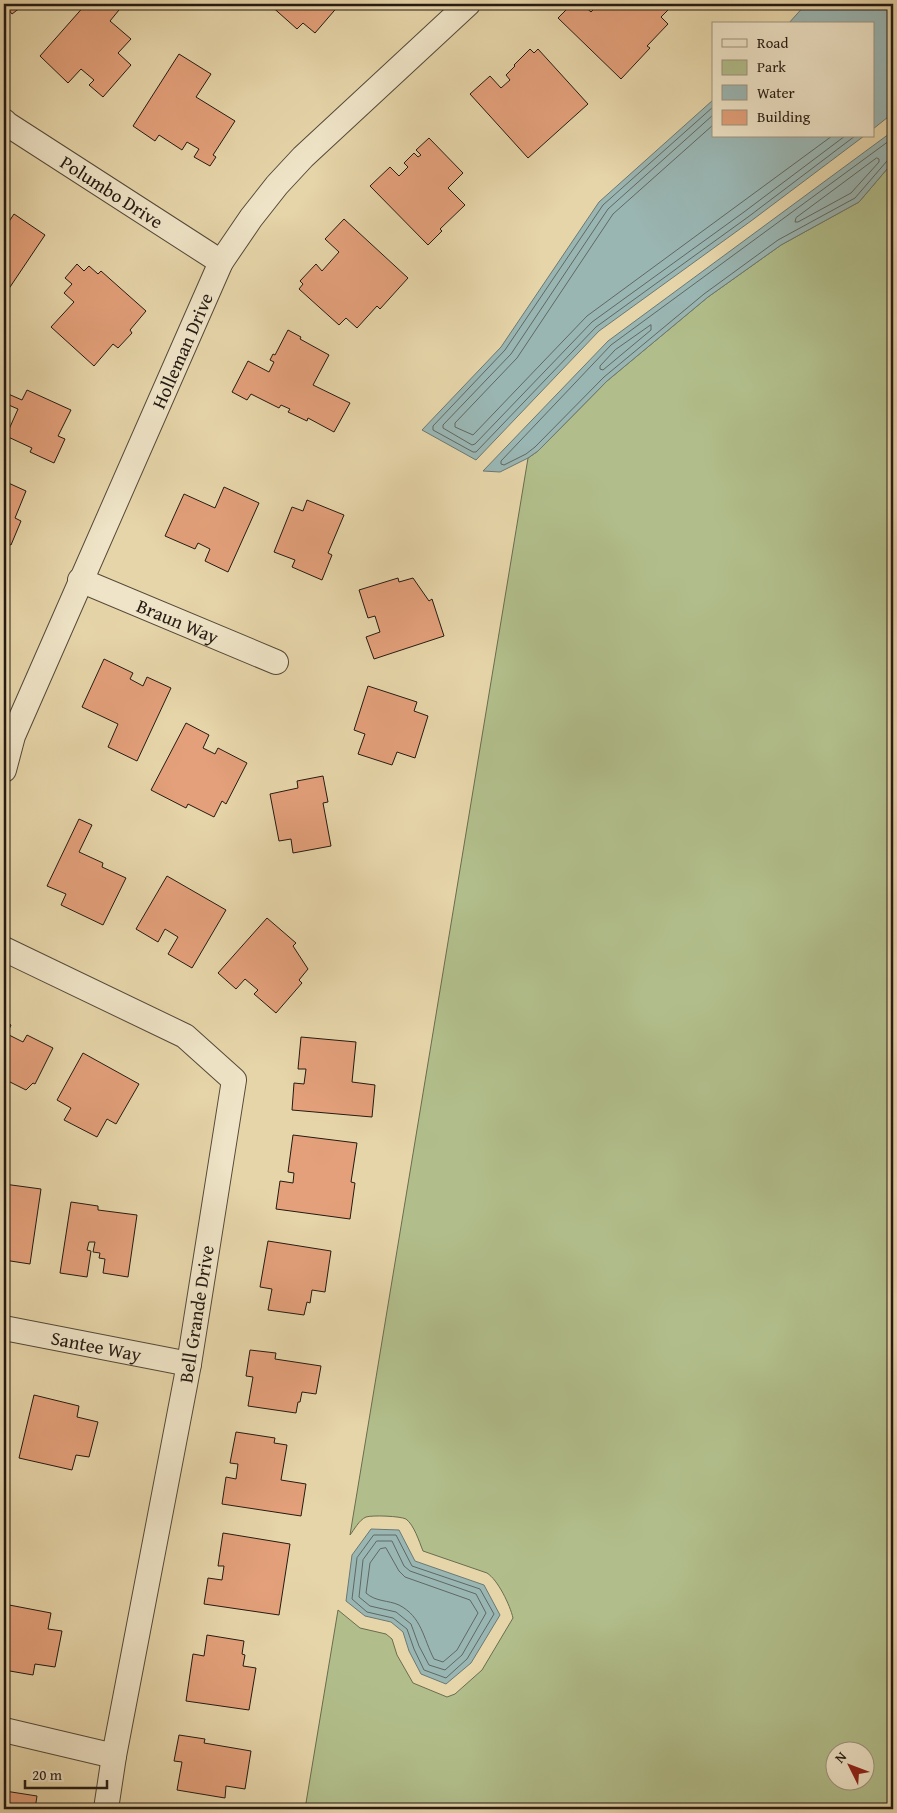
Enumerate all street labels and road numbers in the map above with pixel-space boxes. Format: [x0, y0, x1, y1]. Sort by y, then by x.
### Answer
street label: Polumbo Drive [55, 148, 169, 235]
street label: Holleman Drive [144, 288, 220, 413]
street label: Braun Way [133, 591, 224, 651]
street label: Bell Grande Drive [171, 1243, 221, 1385]
street label: Santee Way [49, 1323, 144, 1369]

